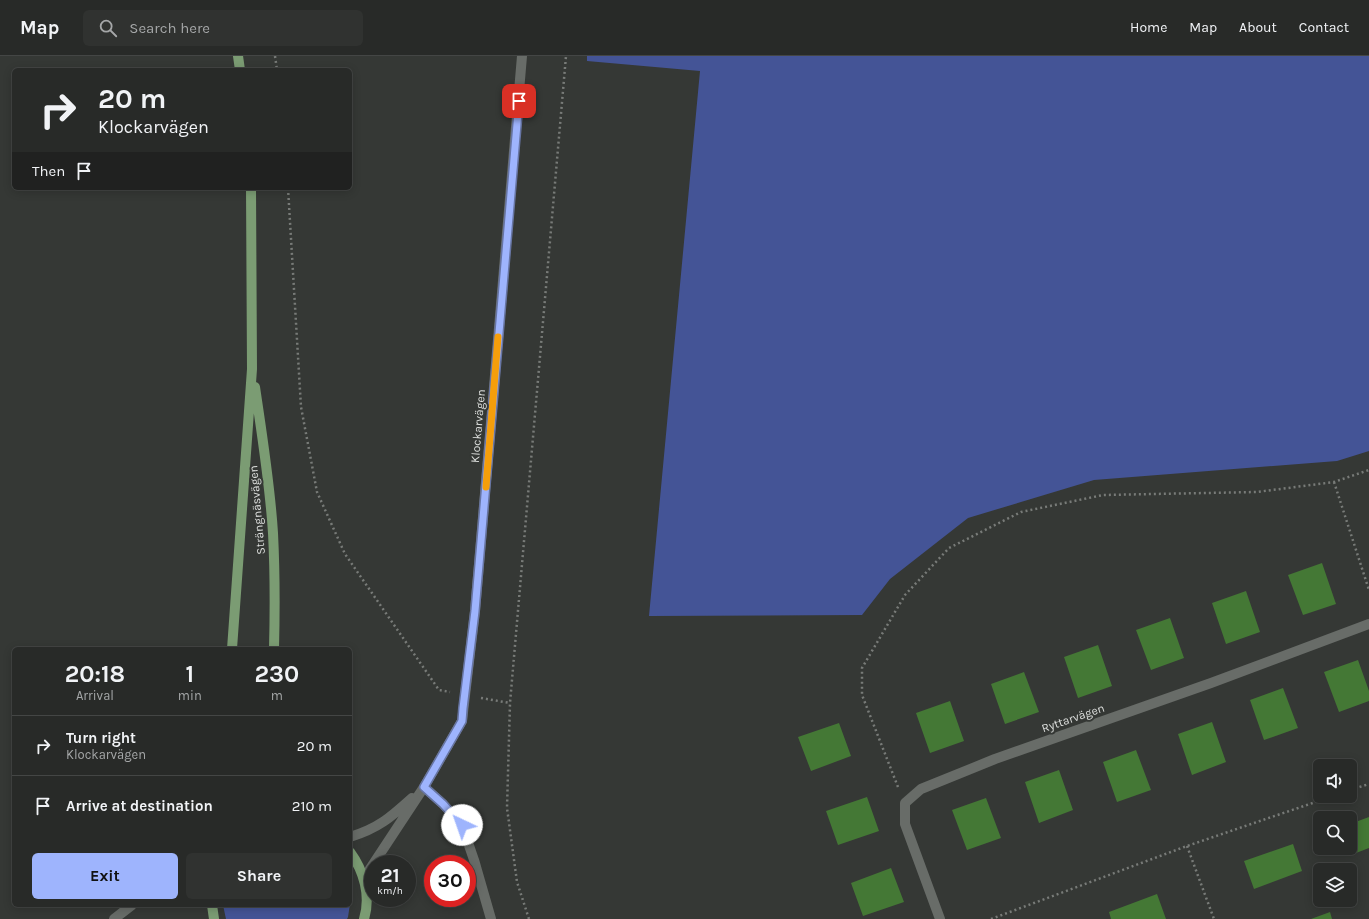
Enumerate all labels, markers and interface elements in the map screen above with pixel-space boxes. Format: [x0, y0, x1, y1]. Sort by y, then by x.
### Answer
search box [83, 10, 363, 46]
text: Map [20, 17, 59, 39]
icon: search [97, 17, 119, 39]
text: Search here [129, 19, 210, 37]
text: Home [1130, 19, 1167, 36]
text: Map [1189, 19, 1217, 36]
text: About [1239, 19, 1277, 36]
text: Contact [1299, 19, 1349, 36]
text: 20 m [98, 82, 166, 115]
icon: right [32, 84, 84, 136]
pin [502, 84, 536, 118]
icon: arrive [508, 90, 530, 112]
text: Klockarvägen [98, 116, 209, 138]
icon: arrive [73, 160, 95, 182]
text: Then [32, 162, 65, 180]
street label: Klockarvägen [468, 389, 488, 463]
street label: Strängnäsvägen [246, 465, 268, 555]
text: 20:18 [65, 660, 125, 688]
text: 1 [186, 660, 194, 688]
text: 230 [255, 660, 299, 688]
text: Arrival [76, 688, 114, 703]
text: min [178, 688, 202, 703]
text: m [271, 688, 283, 703]
street label: Ryttarvägen [1040, 701, 1106, 735]
text: Turn right [66, 729, 136, 747]
icon: right [32, 735, 54, 757]
text: 20 m [297, 737, 332, 755]
text: Klockarvägen [66, 747, 146, 762]
map controls [1313, 759, 1357, 907]
button: sound [1313, 759, 1357, 803]
icon: arrive [32, 795, 54, 817]
text: Arrive at destination [66, 797, 213, 815]
text: 210 m [292, 797, 332, 815]
position arrow [441, 804, 483, 846]
button: search [1313, 811, 1357, 855]
button: Exit [32, 853, 178, 899]
button: Share [186, 853, 332, 899]
speed limit sign: 30 [424, 855, 476, 907]
button: layers [1313, 863, 1357, 907]
text: 21 [380, 864, 400, 887]
text: km/h [377, 885, 403, 897]

